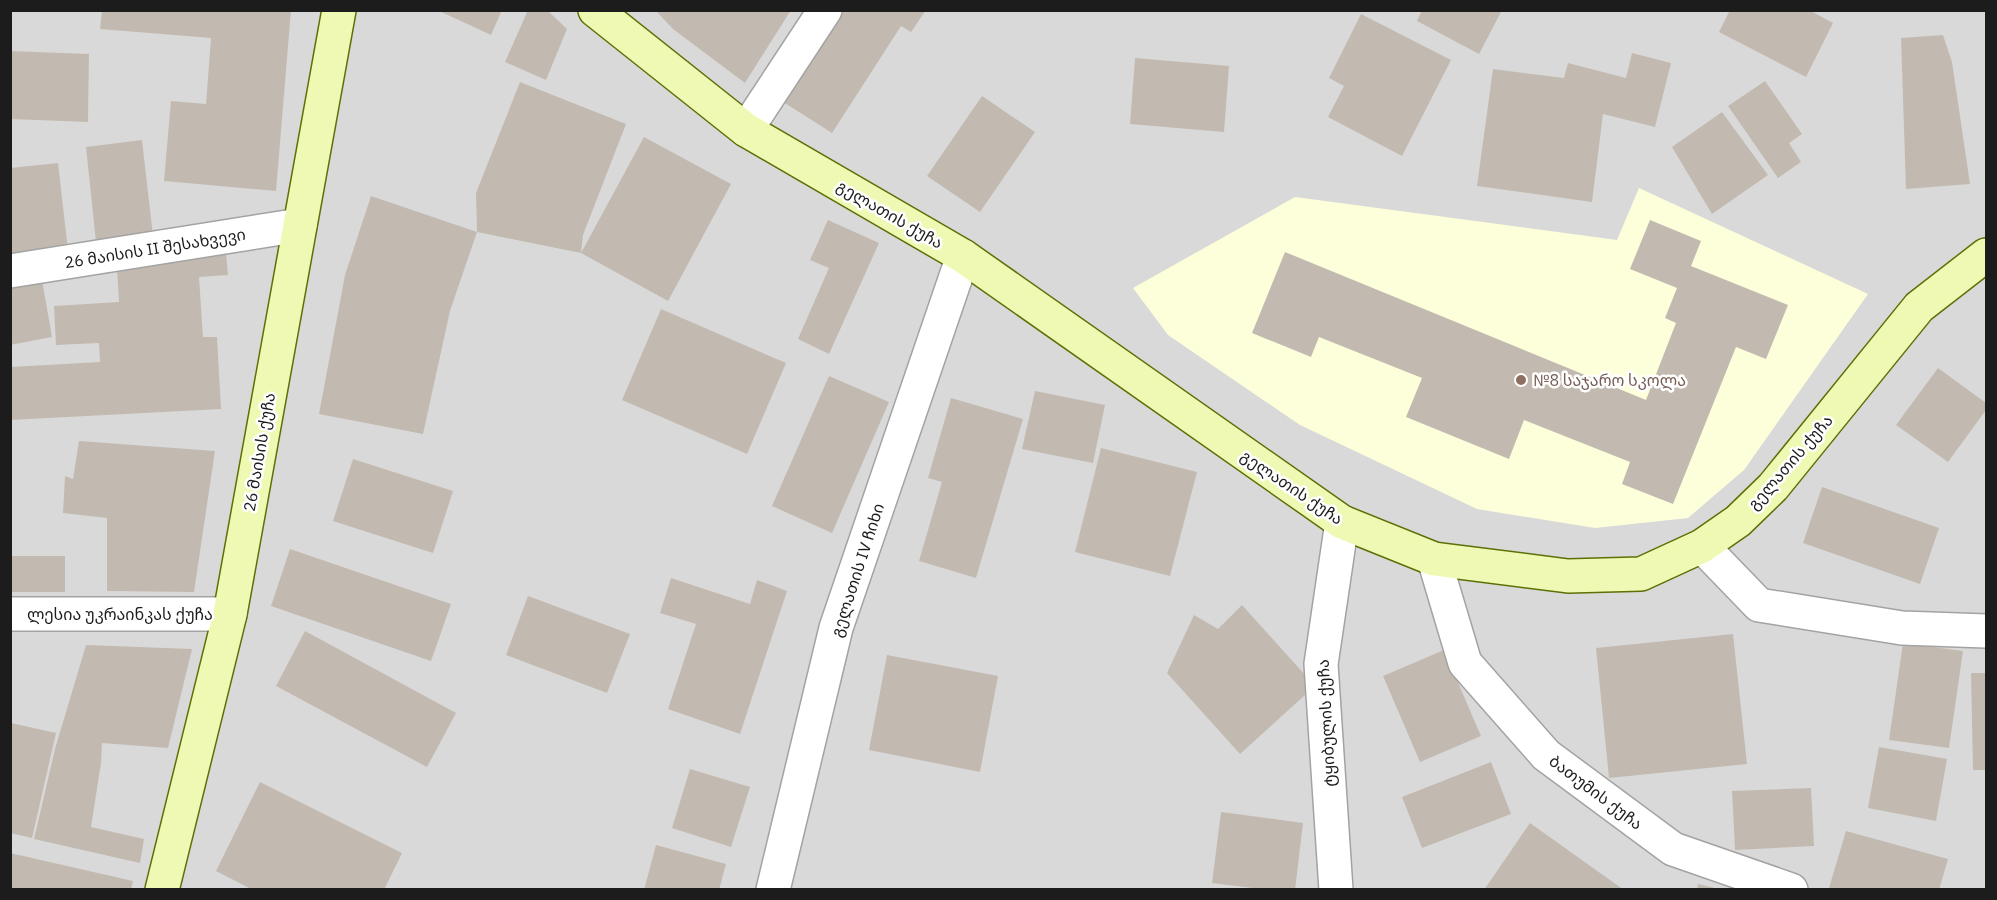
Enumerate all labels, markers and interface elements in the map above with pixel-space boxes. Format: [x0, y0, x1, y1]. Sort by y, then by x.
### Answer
street label: გელათის ქუჩა [833, 175, 947, 253]
street label: 26 მაისის II შესახვევი [63, 224, 247, 272]
place label: №8 საჯარო სკოლა [1533, 370, 1686, 391]
marker: №8 საჯარო სკოლა [1514, 373, 1528, 387]
street label: 26 მაისის ქუჩა [239, 391, 279, 513]
street label: გელათის ქუჩა [1743, 410, 1837, 514]
street label: გელათის ქუჩა [1236, 445, 1347, 530]
street label: გელათის IV ჩიხი [826, 501, 889, 640]
street label: ლესია უკრაინკას ქუჩა [27, 604, 213, 625]
street label: ტყიბულის ქუჩა [1313, 659, 1340, 787]
street label: ბათუმის ქუჩა [1545, 750, 1647, 834]

